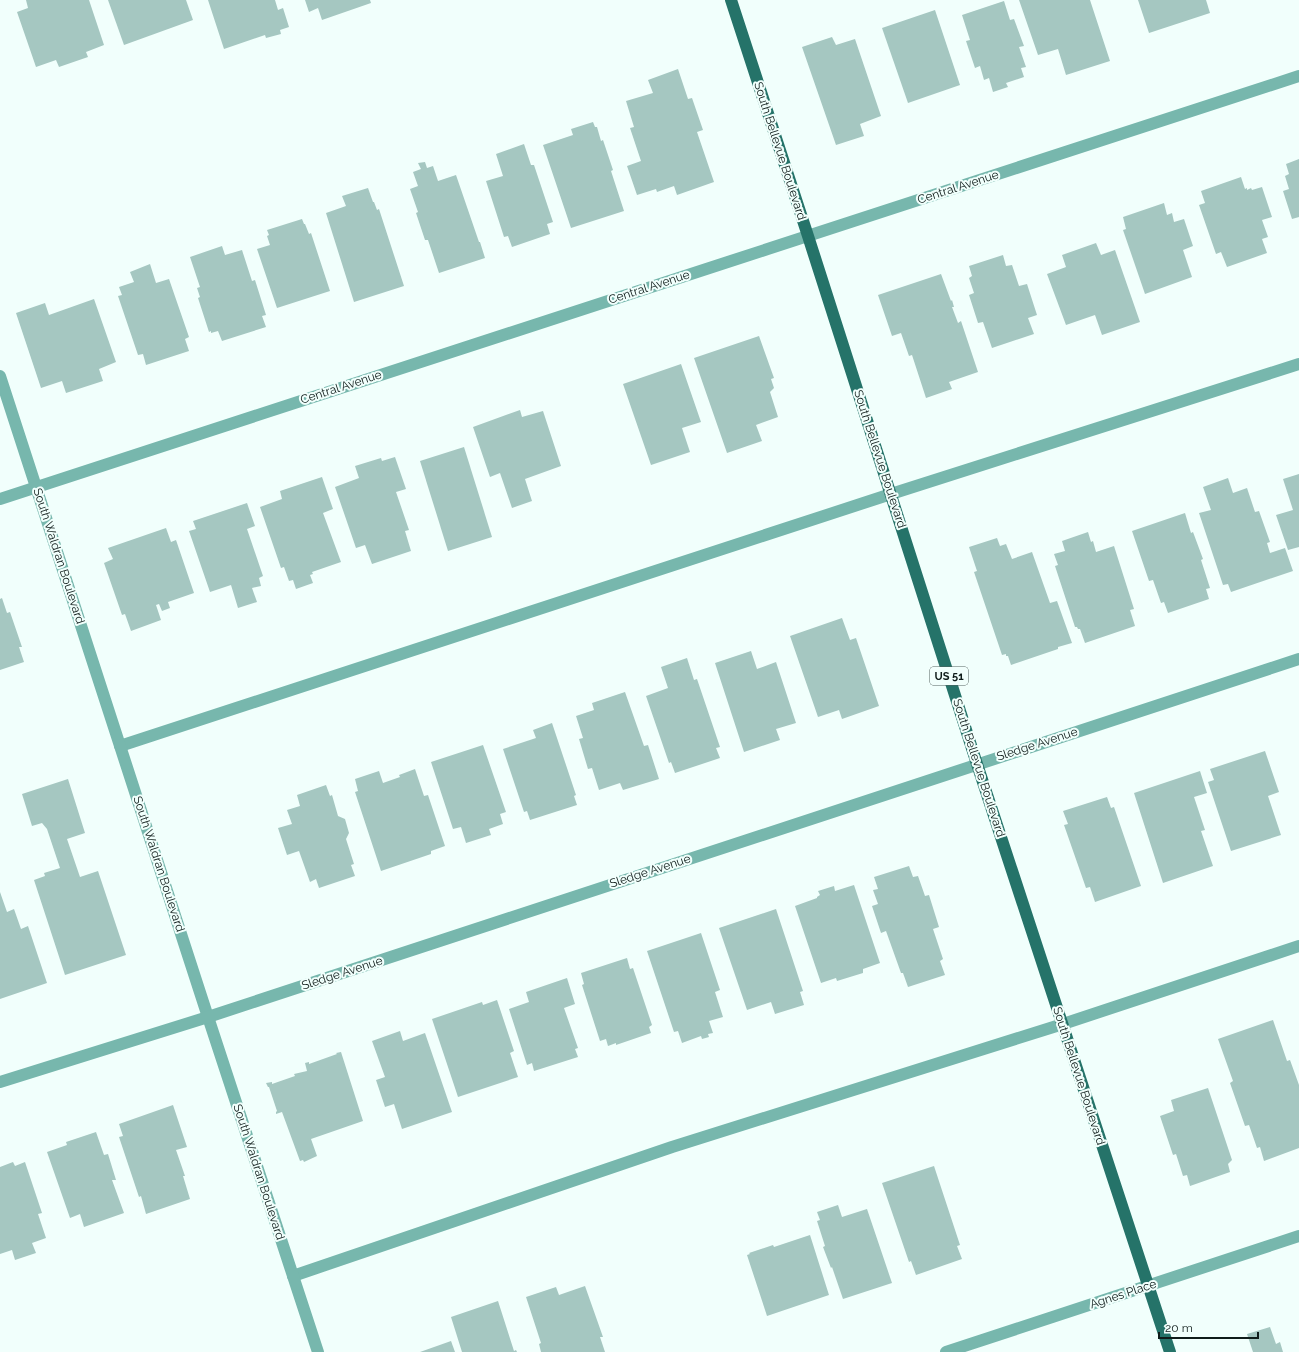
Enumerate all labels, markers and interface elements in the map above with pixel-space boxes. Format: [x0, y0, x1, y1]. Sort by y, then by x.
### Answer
street label: South Bellevue Boulevard [751, 80, 809, 222]
street label: Central Avenue [916, 167, 1000, 207]
street label: Central Avenue [607, 267, 691, 307]
street label: Central Avenue [299, 367, 383, 407]
street label: South Bellevue Boulevard [851, 388, 909, 530]
street label: South Waldran Boulevard [30, 486, 88, 626]
road number: US 51 [930, 667, 968, 685]
street label: South Bellevue Boulevard [950, 697, 1008, 839]
street label: Sledge Avenue [995, 724, 1079, 764]
street label: South Waldran Boulevard [130, 794, 188, 934]
street label: Sledge Avenue [608, 851, 692, 891]
street label: Sledge Avenue [300, 953, 384, 993]
street label: South Bellevue Boulevard [1050, 1005, 1108, 1147]
street label: South Waldran Boulevard [230, 1102, 288, 1242]
street label: Agnes Place [1088, 1277, 1158, 1311]
scale bar [1159, 1314, 1258, 1340]
text: 20 m [1165, 1321, 1193, 1335]

